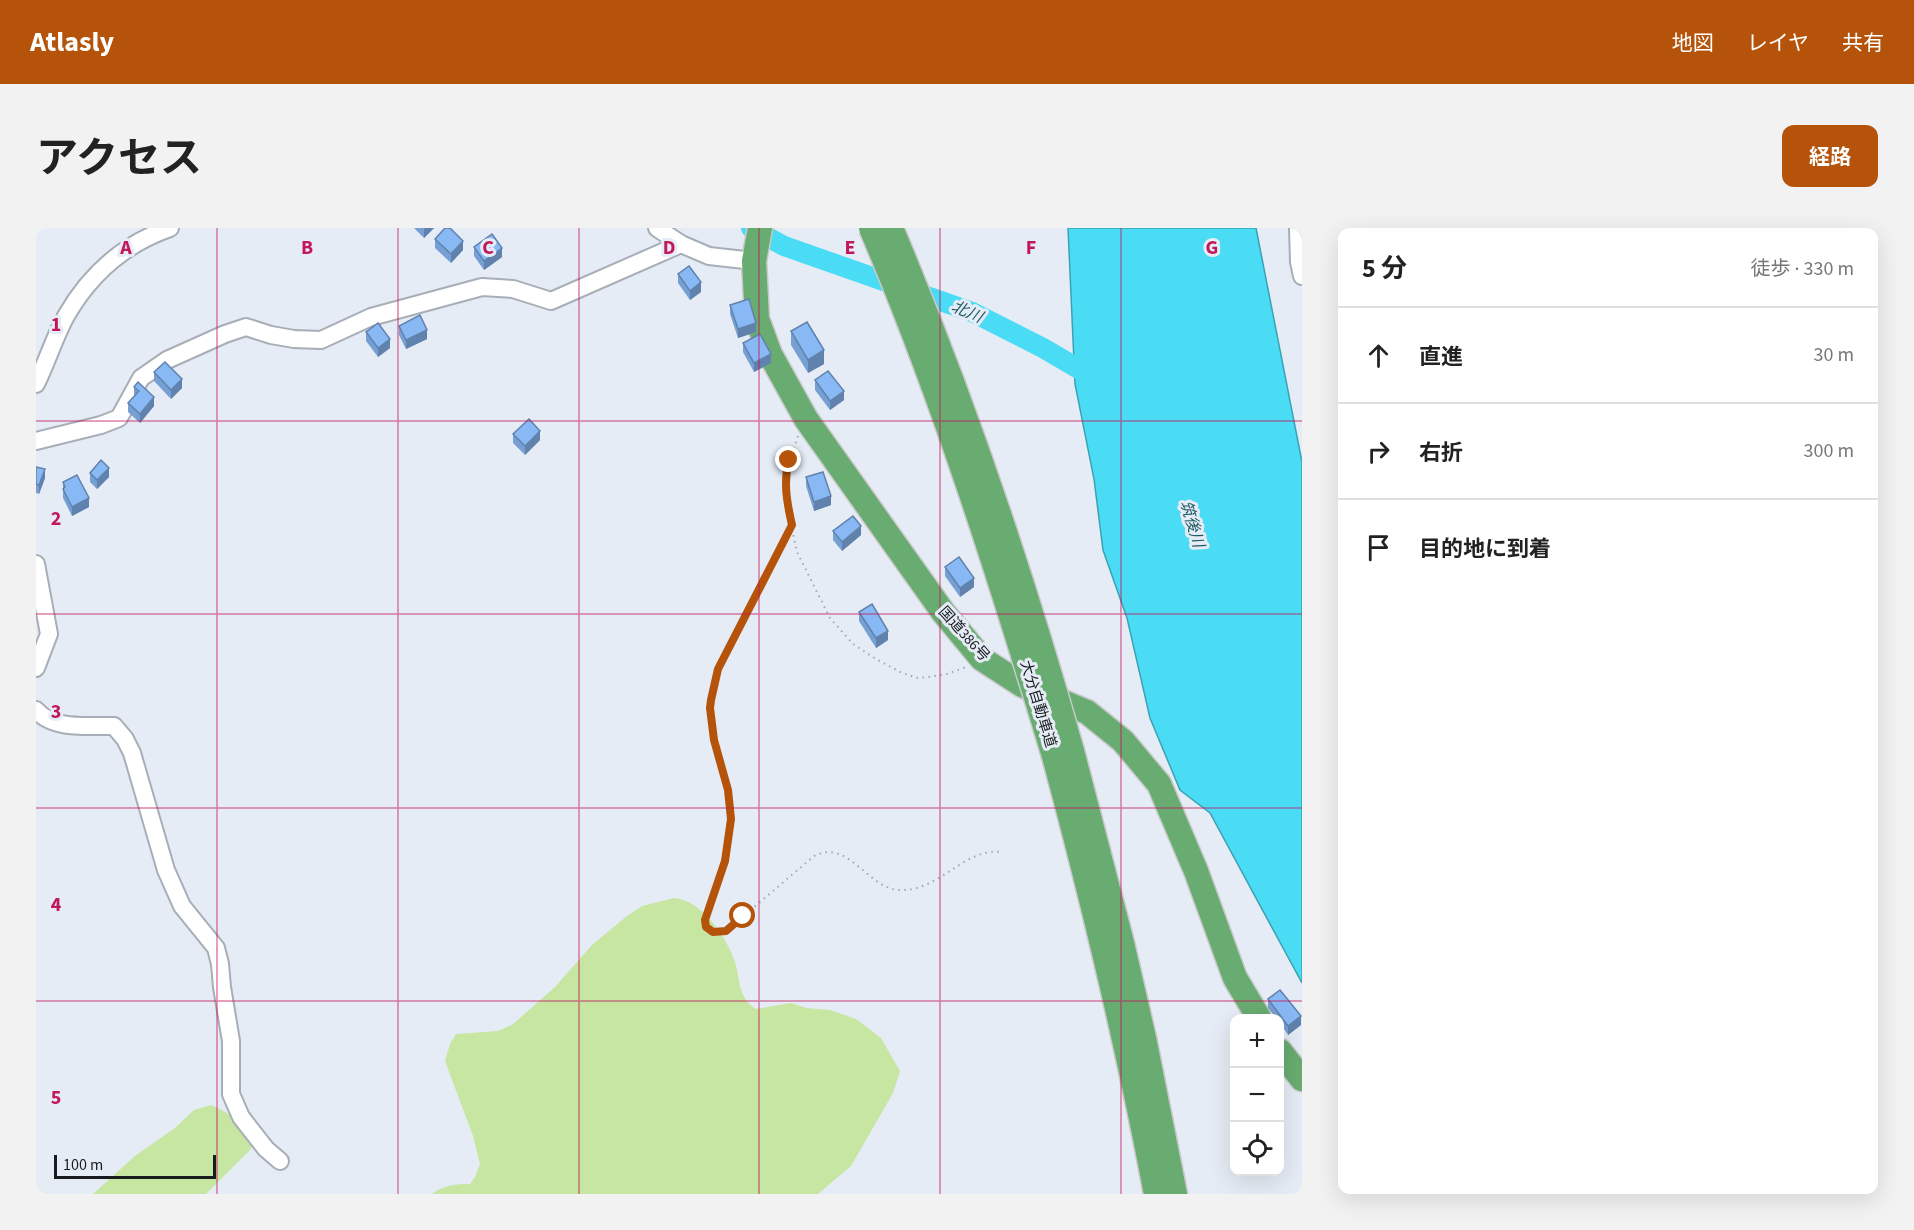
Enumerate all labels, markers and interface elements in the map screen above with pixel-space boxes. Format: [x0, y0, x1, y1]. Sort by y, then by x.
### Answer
text: Atlasly [30, 22, 114, 62]
text: 地図 [1672, 28, 1714, 58]
text: レイヤ [1747, 28, 1809, 58]
text: 共有 [1842, 28, 1884, 58]
button: 経路 [1782, 125, 1878, 187]
text: アクセス [36, 129, 202, 189]
text: A [119, 234, 132, 262]
text: B [301, 234, 313, 262]
text: C [482, 234, 494, 262]
text: D [663, 234, 675, 262]
text: E [845, 234, 855, 262]
text: F [1026, 234, 1036, 262]
text: G [1206, 234, 1218, 262]
text: 5 分 [1362, 250, 1407, 287]
text: 徒歩 · 330 m [1751, 255, 1854, 283]
water label: 北川 [948, 296, 988, 329]
text: 1 [51, 311, 61, 339]
icon: ahead [1362, 339, 1395, 372]
text: 直進 [1419, 341, 1463, 373]
text: 30 m [1814, 341, 1854, 369]
icon: right [1362, 435, 1395, 468]
text: 右折 [1419, 437, 1463, 469]
text: 300 m [1804, 437, 1854, 465]
route end [775, 446, 801, 472]
water label: 筑後川 [1174, 498, 1210, 552]
text: 2 [51, 505, 61, 533]
icon: arrive [1362, 531, 1395, 564]
text: 目的地に到着 [1419, 533, 1551, 565]
street label: 国道386号 [934, 602, 994, 666]
street label: 大分自動車道 [1015, 658, 1061, 750]
text: 3 [51, 698, 61, 726]
text: 4 [51, 891, 62, 919]
route start [729, 902, 755, 928]
map controls [1230, 1014, 1284, 1176]
button: + [1230, 1014, 1284, 1068]
button: − [1230, 1068, 1284, 1122]
text: 5 [51, 1084, 61, 1112]
button: locate [1230, 1122, 1284, 1176]
scale bar [54, 1152, 216, 1180]
text: 100 m [63, 1154, 103, 1176]

